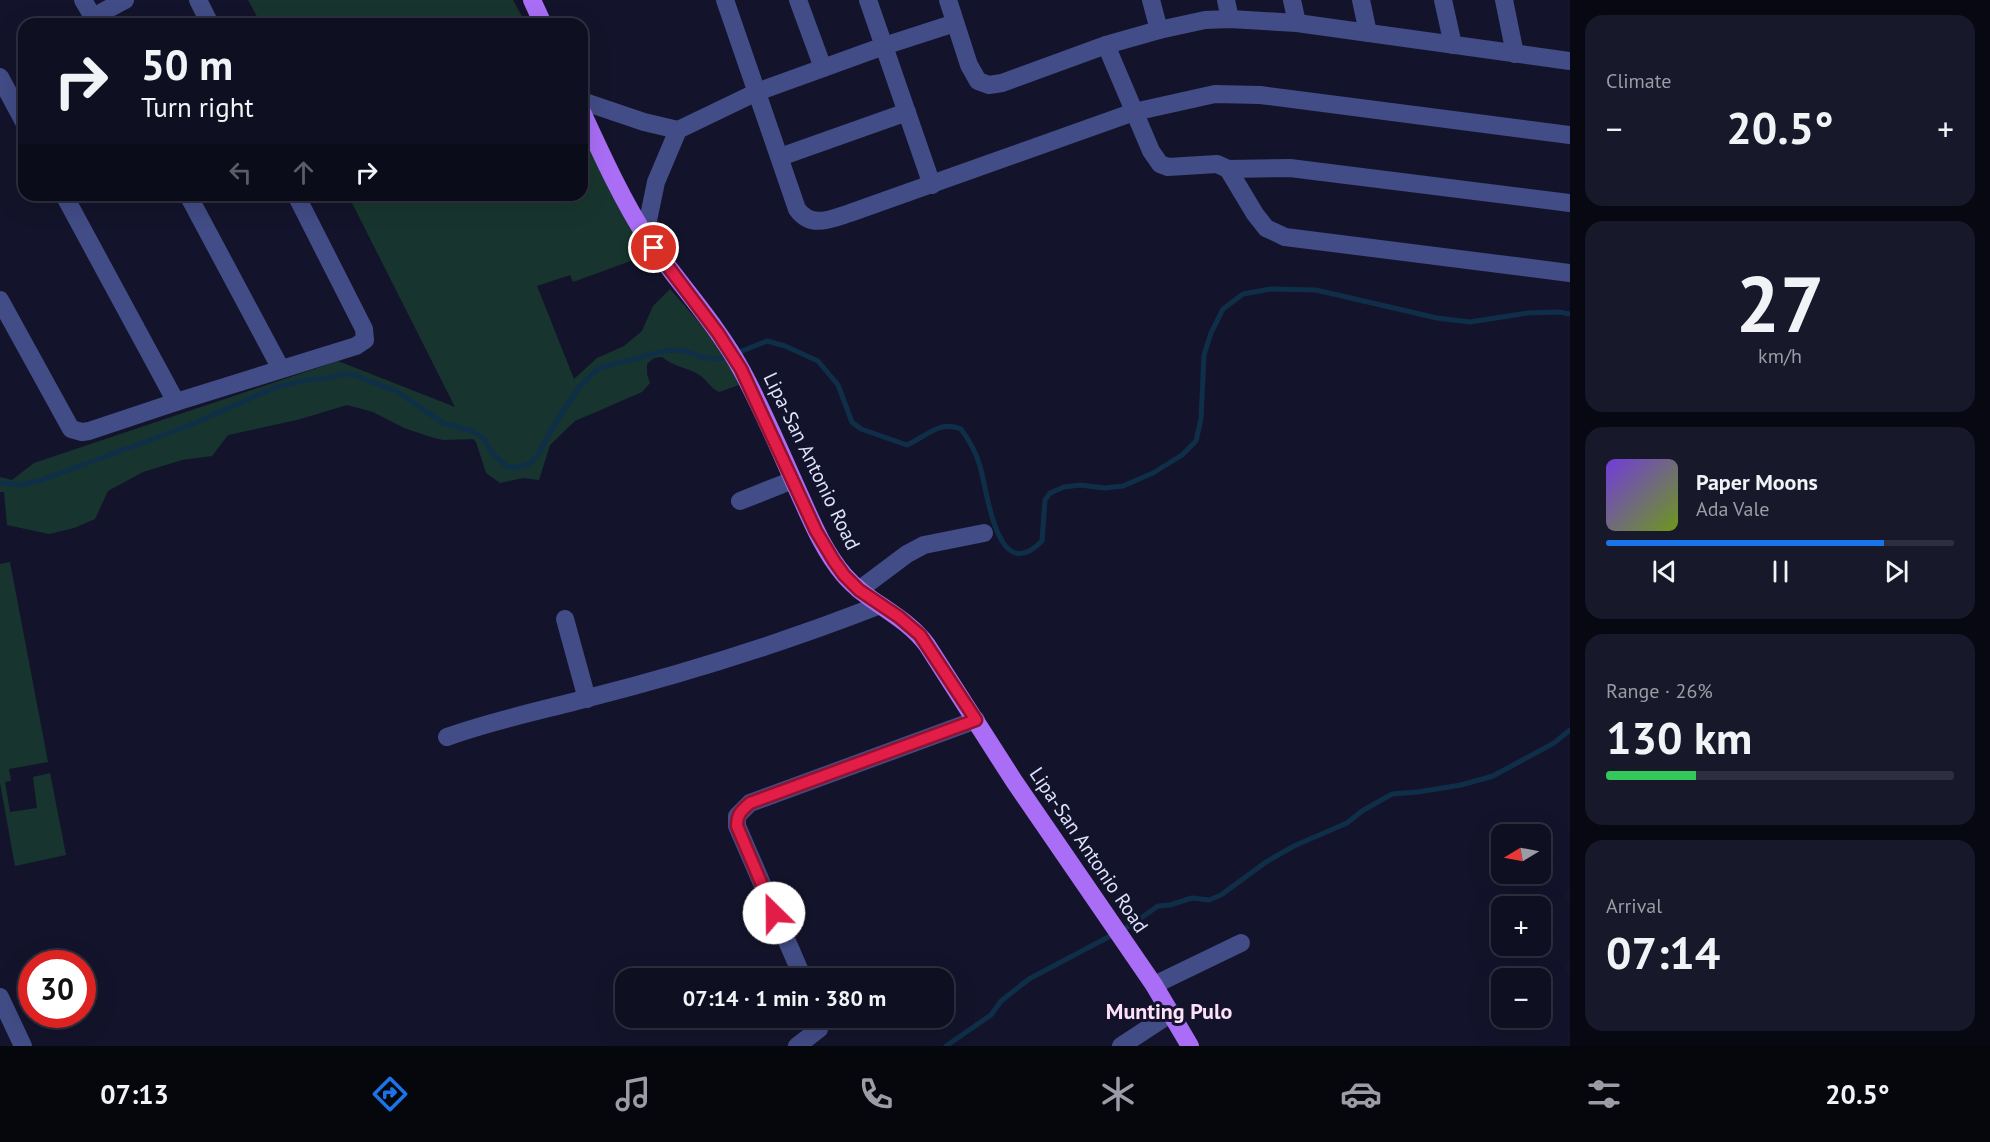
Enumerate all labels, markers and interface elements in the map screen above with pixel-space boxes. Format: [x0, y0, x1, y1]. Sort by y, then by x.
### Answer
text: 50 m [141, 37, 233, 92]
icon: right [42, 42, 120, 120]
text: Climate [1606, 68, 1672, 94]
text: Turn right [141, 90, 254, 124]
text: 20.5° [1726, 98, 1834, 156]
text: − [1606, 107, 1623, 150]
text: + [1937, 107, 1954, 150]
icon: left [224, 156, 257, 189]
icon: ahead [287, 156, 320, 189]
icon: right [350, 156, 383, 189]
pin [628, 222, 679, 273]
icon: arrive [637, 231, 670, 264]
text: 27 [1736, 253, 1824, 354]
text: km/h [1758, 343, 1802, 369]
street label: Lipa-San Antonio Road [758, 368, 866, 554]
text: Paper Moons [1696, 468, 1818, 496]
text: Ada Vale [1696, 496, 1769, 522]
icon: previous [1648, 555, 1681, 588]
icon: pause [1764, 555, 1797, 588]
icon: next [1880, 555, 1913, 588]
text: Range · 26% [1606, 678, 1713, 704]
text: 130 km [1606, 708, 1752, 766]
street label: Lipa-San Antonio Road [1024, 762, 1154, 938]
north arrow [1491, 824, 1551, 884]
map controls [1491, 824, 1551, 1028]
position arrow [742, 881, 806, 945]
text: Arrival [1606, 893, 1662, 919]
button: + [1491, 896, 1551, 956]
text: 07:14 [1606, 923, 1720, 981]
speed limit sign: 30 [18, 950, 96, 1028]
button: − [1491, 968, 1551, 1028]
text: 07:14 · 1 min · 380 m [683, 984, 886, 1012]
district label: Munting Pulo [1106, 997, 1232, 1025]
icon: directions [369, 1073, 411, 1115]
icon: music [612, 1073, 654, 1115]
icon: phone [855, 1073, 897, 1115]
icon: climate [1097, 1073, 1139, 1115]
icon: car [1340, 1073, 1382, 1115]
icon: filters [1583, 1073, 1625, 1115]
text: 07:13 [100, 1077, 169, 1111]
text: 20.5° [1825, 1077, 1890, 1111]

